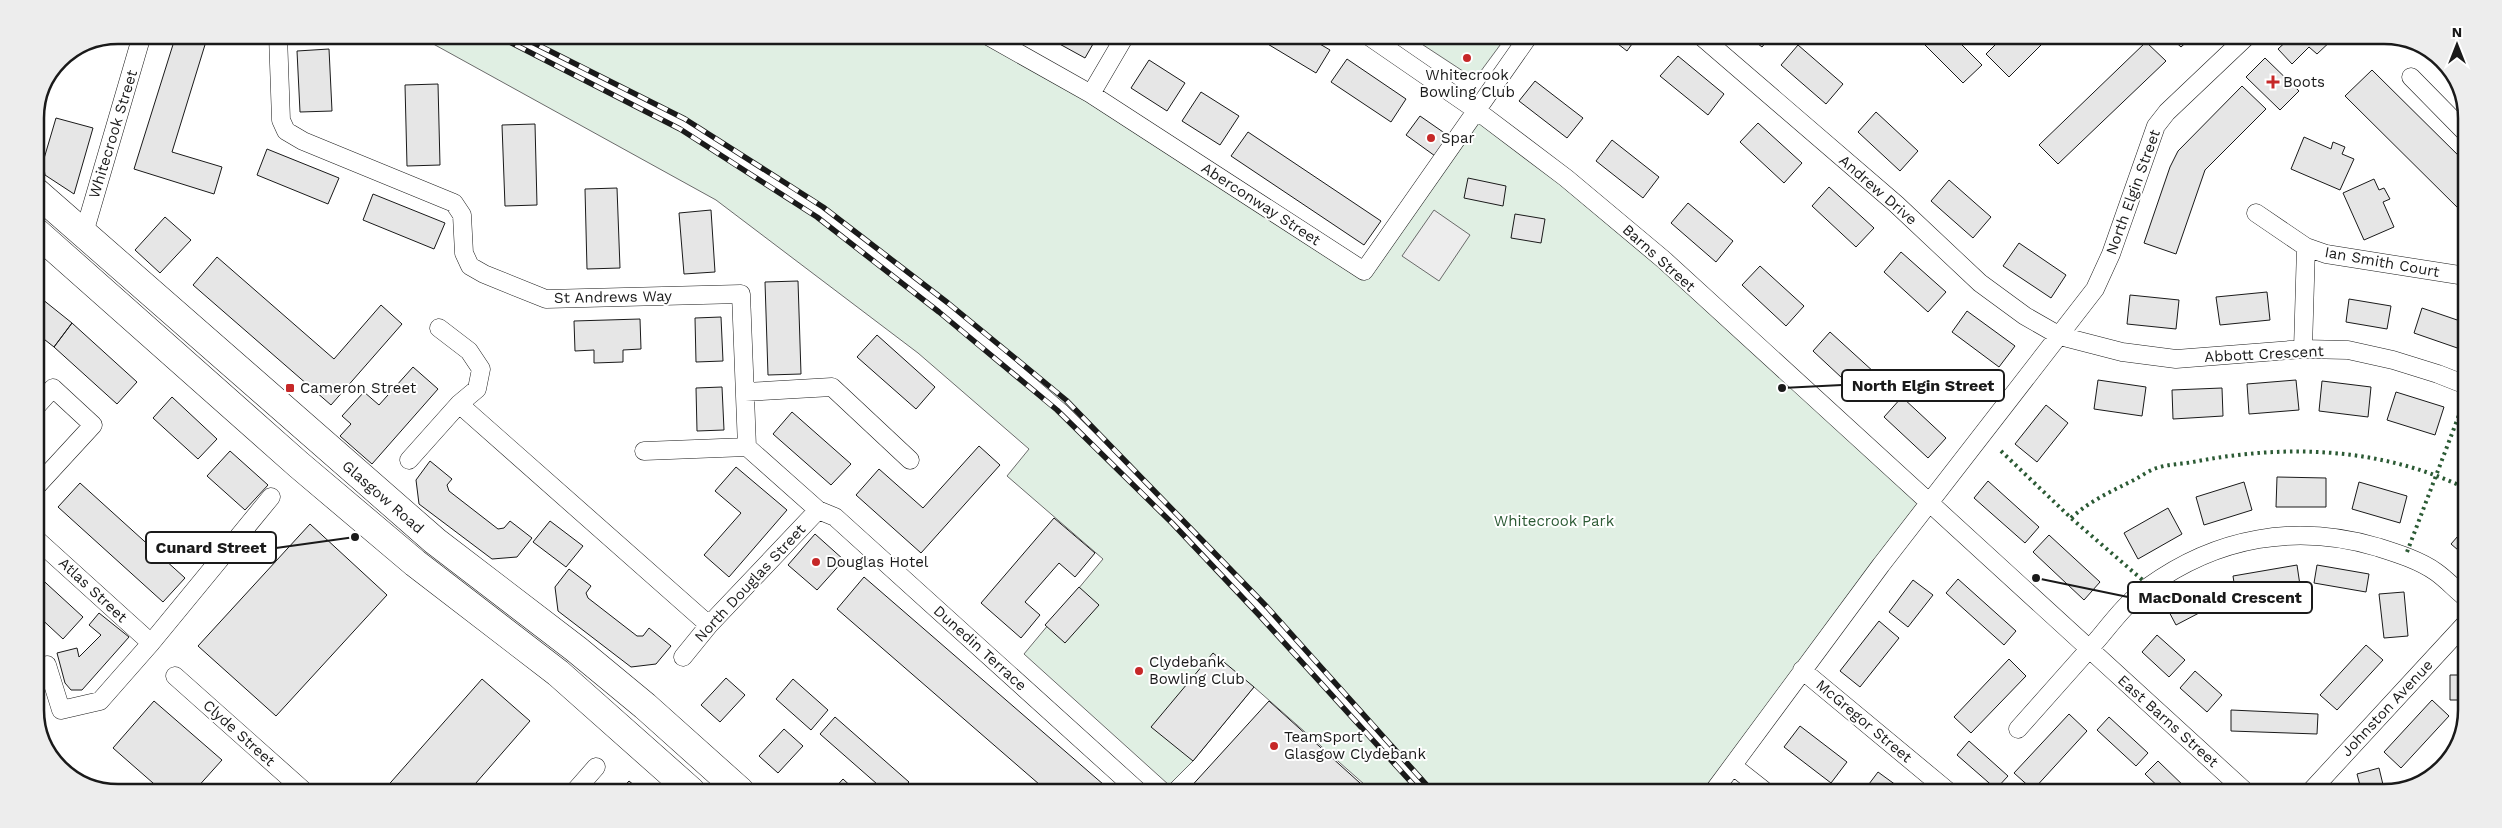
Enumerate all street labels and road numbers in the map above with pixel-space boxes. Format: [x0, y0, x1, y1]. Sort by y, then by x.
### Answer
street label: Whitecrook Street [85, 67, 141, 200]
street label: North Elgin Street [2102, 126, 2164, 257]
street label: Andrew Drive [1835, 151, 1921, 229]
street label: Aberconway Street [1198, 159, 1325, 250]
street label: Barns Street [1619, 221, 1700, 296]
street label: Ian Smith Court [2323, 243, 2442, 281]
street label: St Andrews Way [554, 287, 672, 307]
street label: Abbott Crescent [2204, 342, 2325, 366]
street label: Glasgow Road [338, 457, 428, 537]
street label: North Douglas Street [691, 520, 810, 646]
street label: Atlas Street [55, 554, 131, 627]
street label: Dunedin Terrace [930, 601, 1030, 695]
street label: Johnston Avenue [2337, 656, 2437, 760]
street label: East Barns Street [2114, 671, 2223, 771]
street label: McGregor Street [1812, 676, 1916, 767]
street label: Clyde Street [199, 696, 279, 770]

